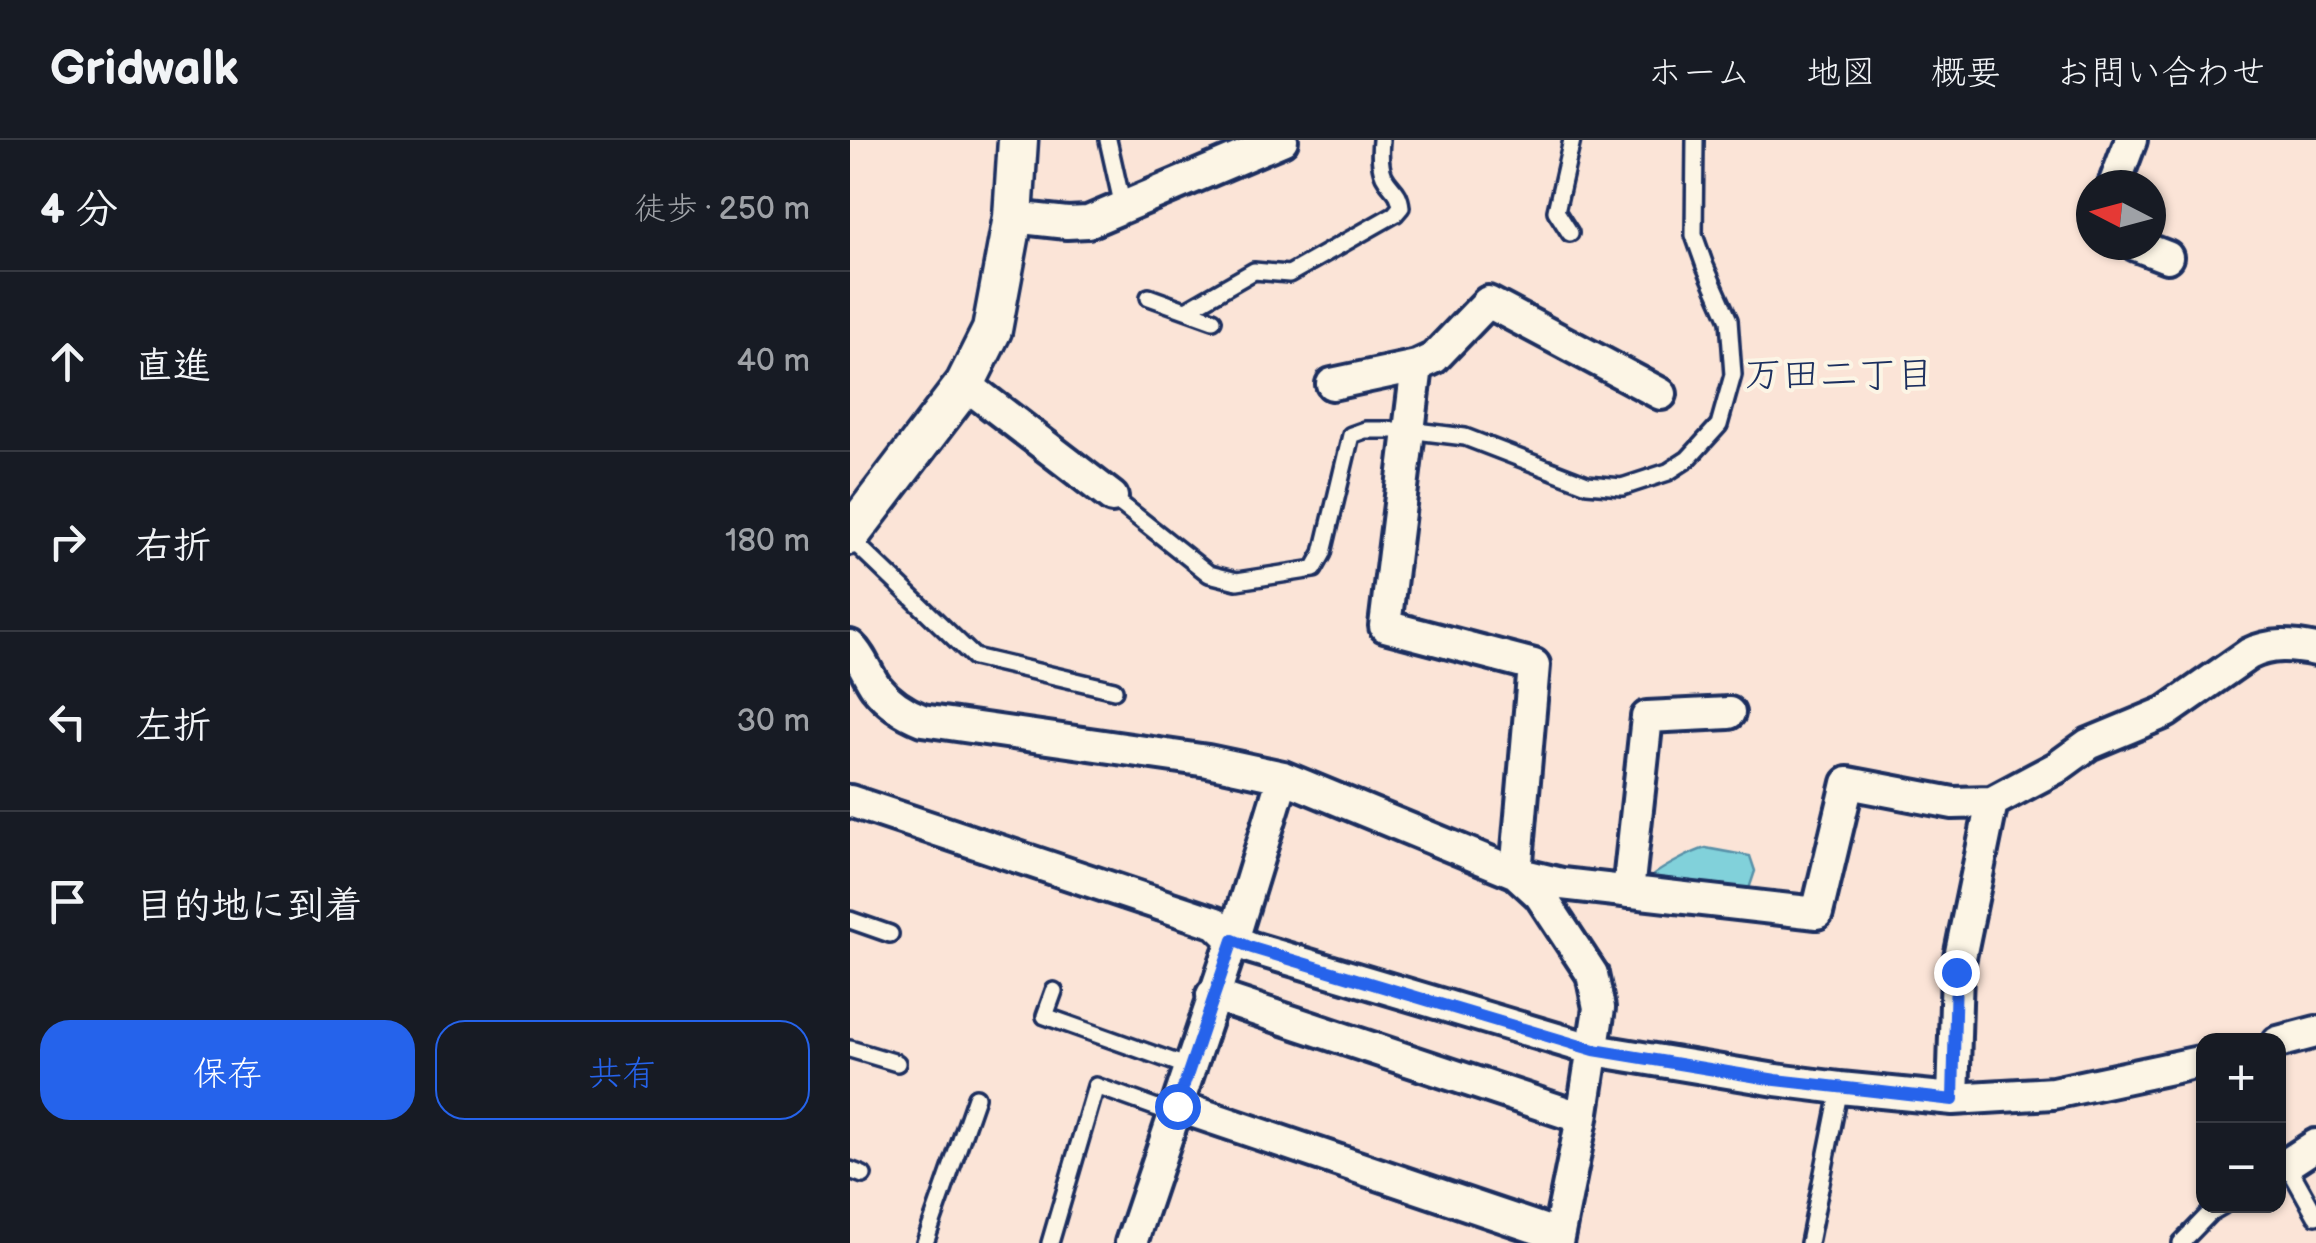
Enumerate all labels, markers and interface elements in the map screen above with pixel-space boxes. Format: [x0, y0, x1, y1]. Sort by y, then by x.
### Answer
text: Gridwalk [50, 41, 238, 98]
text: ホーム [1647, 52, 1751, 95]
text: 地図 [1806, 52, 1876, 95]
text: 概要 [1931, 52, 2001, 95]
text: お問い合わせ [2056, 52, 2266, 95]
north arrow [2076, 170, 2166, 260]
text: 4 分 [40, 185, 118, 236]
text: 徒歩 · 250 m [634, 190, 810, 229]
icon: ahead [40, 334, 95, 389]
text: 40 m [737, 342, 810, 381]
text: 直進 [135, 344, 211, 389]
district label: 万田二丁目 [1744, 353, 1934, 398]
icon: right [40, 514, 95, 569]
text: 180 m [725, 522, 810, 561]
text: 右折 [135, 524, 211, 569]
icon: left [40, 694, 95, 749]
text: 30 m [736, 702, 810, 741]
text: 左折 [135, 704, 211, 749]
icon: arrive [40, 874, 95, 929]
text: 目的地に到着 [135, 884, 363, 929]
route end [1934, 950, 1980, 996]
button: 保存 [40, 1020, 415, 1120]
button: 共有 [435, 1020, 810, 1120]
map controls [2196, 1033, 2286, 1213]
button: + [2196, 1033, 2286, 1123]
route start [1155, 1084, 1201, 1130]
button: − [2196, 1123, 2286, 1213]

